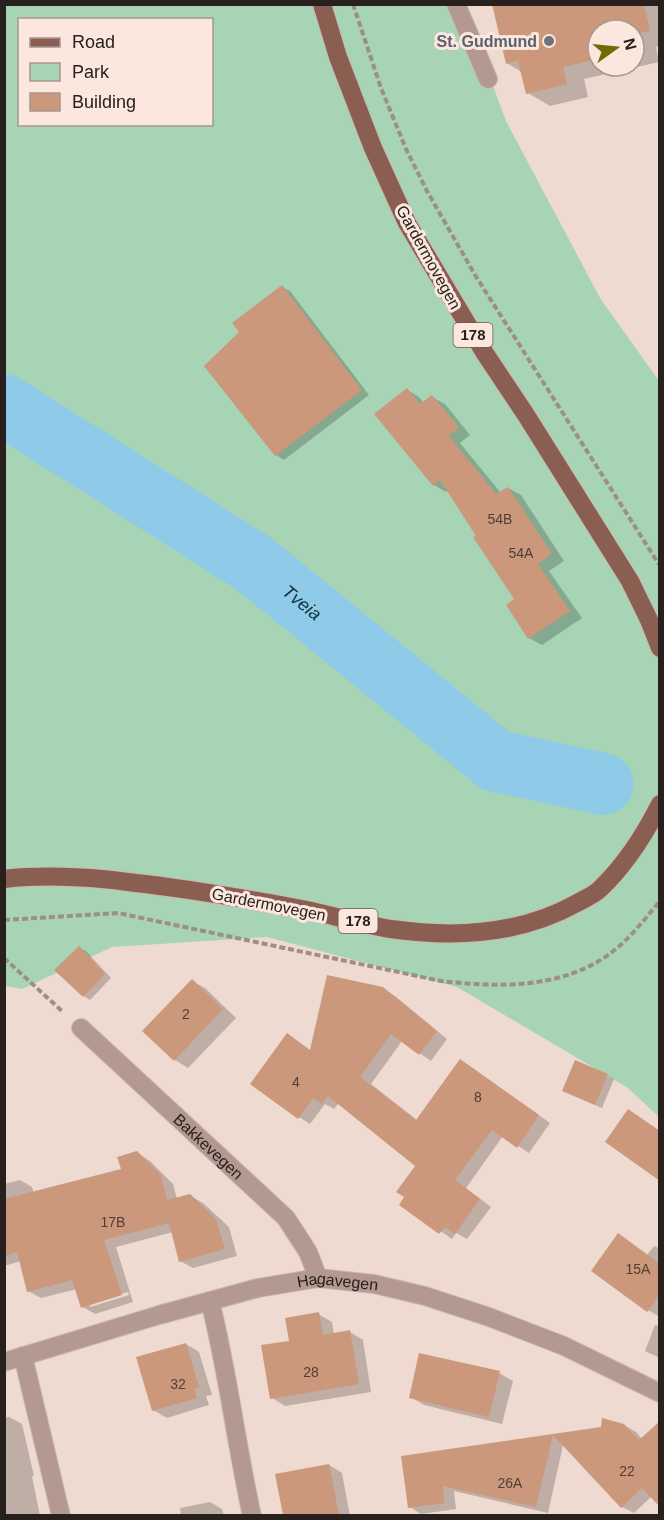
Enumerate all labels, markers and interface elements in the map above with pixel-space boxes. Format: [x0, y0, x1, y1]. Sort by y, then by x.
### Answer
legend [18, 18, 213, 126]
north arrow [586, 18, 646, 78]
text: Road [72, 32, 115, 52]
place label: St. Gudmund [437, 33, 537, 50]
marker: St. Gudmund [542, 34, 556, 48]
text: N [620, 36, 640, 52]
text: Park [72, 62, 110, 82]
text: Building [72, 92, 136, 112]
street label: Gardermovegen [393, 203, 464, 312]
road number: 178 [454, 323, 492, 347]
house number: 54B [488, 511, 512, 527]
house number: 54A [509, 545, 534, 561]
water label: Tveia [279, 581, 325, 625]
street label: Gardermovegen [211, 885, 327, 924]
road number: 178 [338, 909, 378, 933]
house number: 2 [182, 1006, 190, 1022]
house number: 4 [292, 1074, 300, 1090]
house number: 8 [474, 1089, 482, 1105]
street label: Bakkevegen [170, 1110, 246, 1183]
house number: 17B [101, 1214, 125, 1230]
house number: 15A [626, 1261, 651, 1277]
street label: Hagavegen [296, 1270, 379, 1293]
house number: 28 [303, 1364, 319, 1380]
house number: 32 [170, 1376, 186, 1392]
house number: 22 [619, 1463, 635, 1479]
house number: 26A [498, 1475, 523, 1491]

